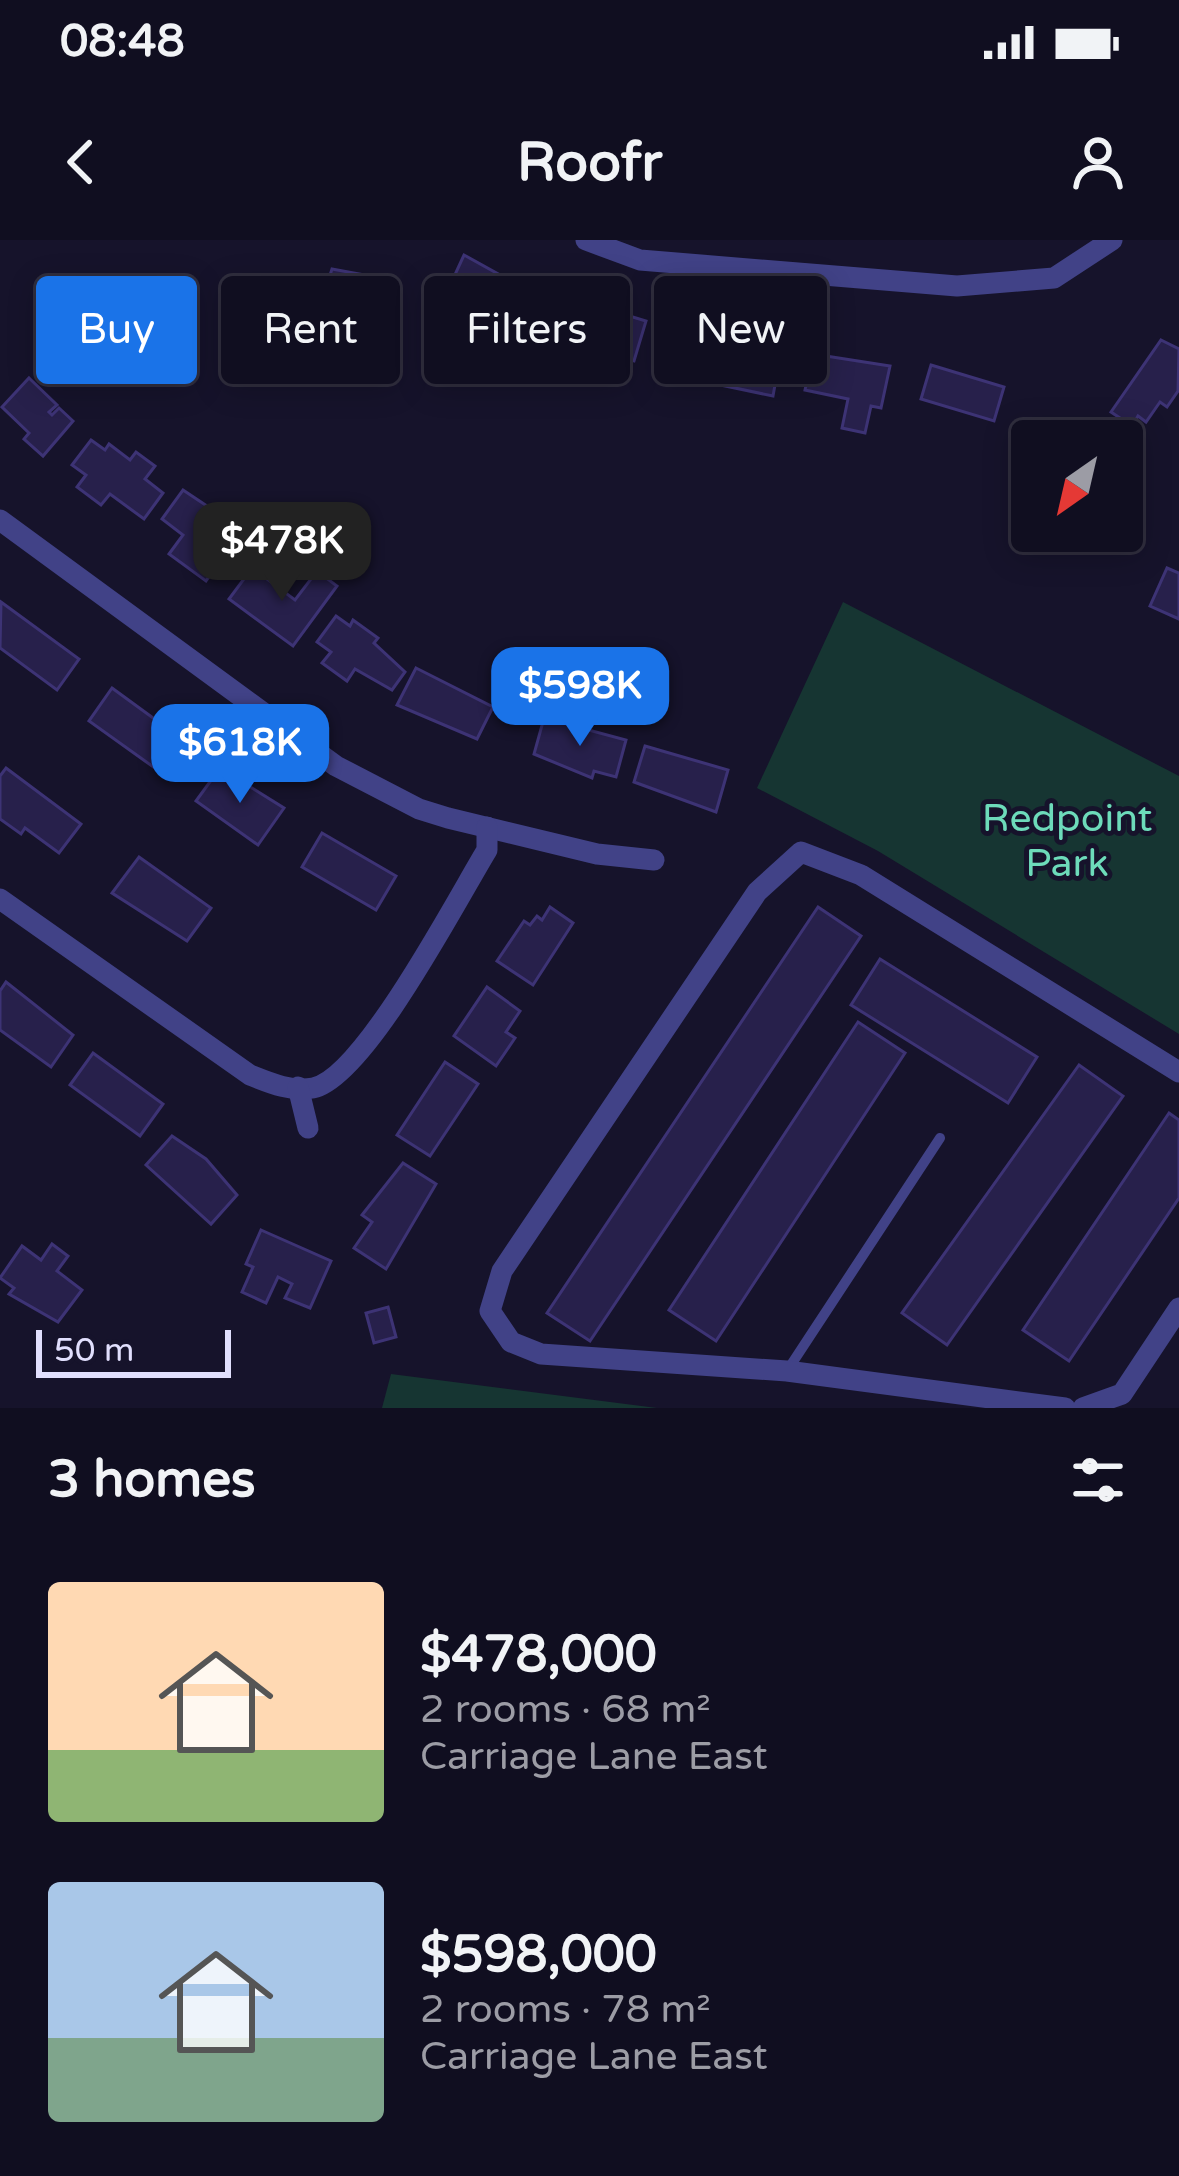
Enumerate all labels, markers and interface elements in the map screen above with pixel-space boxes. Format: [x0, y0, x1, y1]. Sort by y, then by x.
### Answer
text: 08:48 [60, 15, 185, 69]
icon: back [48, 129, 114, 195]
icon: person [1065, 129, 1131, 195]
text: Roofr [517, 130, 662, 195]
chip: Buy [36, 276, 197, 384]
chip: Rent [221, 276, 400, 384]
chip: Filters [424, 276, 630, 384]
chip: New [654, 276, 827, 384]
north arrow [1011, 420, 1143, 552]
map controls [1011, 420, 1143, 552]
pin: $478K [198, 502, 366, 604]
text: $478K [220, 517, 344, 564]
pin: $598K [496, 647, 664, 749]
text: $598K [518, 662, 642, 709]
pin: $618K [156, 704, 324, 806]
text: $618K [178, 719, 302, 766]
park label: Redpoint Park [982, 795, 1152, 887]
scale bar [36, 1324, 231, 1377]
text: 50 m [54, 1331, 134, 1370]
icon: filters [1065, 1447, 1131, 1513]
text: 3 homes [48, 1449, 256, 1511]
text: $478,000 [420, 1624, 657, 1686]
icon: home [144, 1630, 288, 1774]
text: 2 rooms · 68 m² [420, 1686, 711, 1733]
text: Carriage Lane East [420, 1733, 768, 1780]
text: $598,000 [420, 1924, 657, 1986]
icon: home [144, 1930, 288, 2074]
text: 2 rooms · 78 m² [420, 1986, 711, 2033]
text: Carriage Lane East [420, 2033, 768, 2080]

